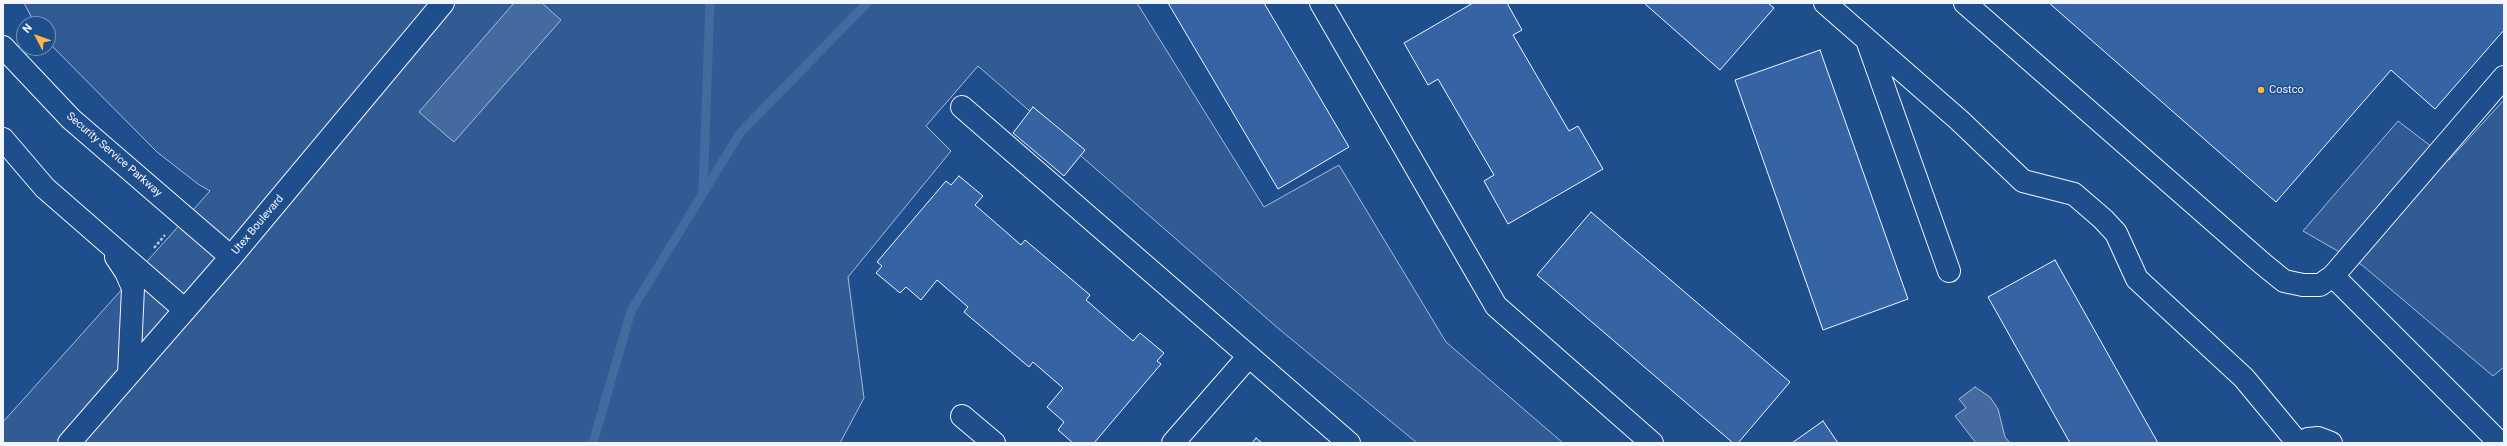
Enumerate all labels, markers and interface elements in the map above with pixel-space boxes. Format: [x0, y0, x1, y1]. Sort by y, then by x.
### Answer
north arrow [16, 16, 56, 56]
text: N [20, 21, 35, 36]
place label: Costco [2269, 83, 2304, 97]
marker: Costco [2256, 85, 2266, 95]
street label: Security Service Parkway [64, 110, 164, 200]
street label: Utex Boulevard [229, 193, 287, 257]

